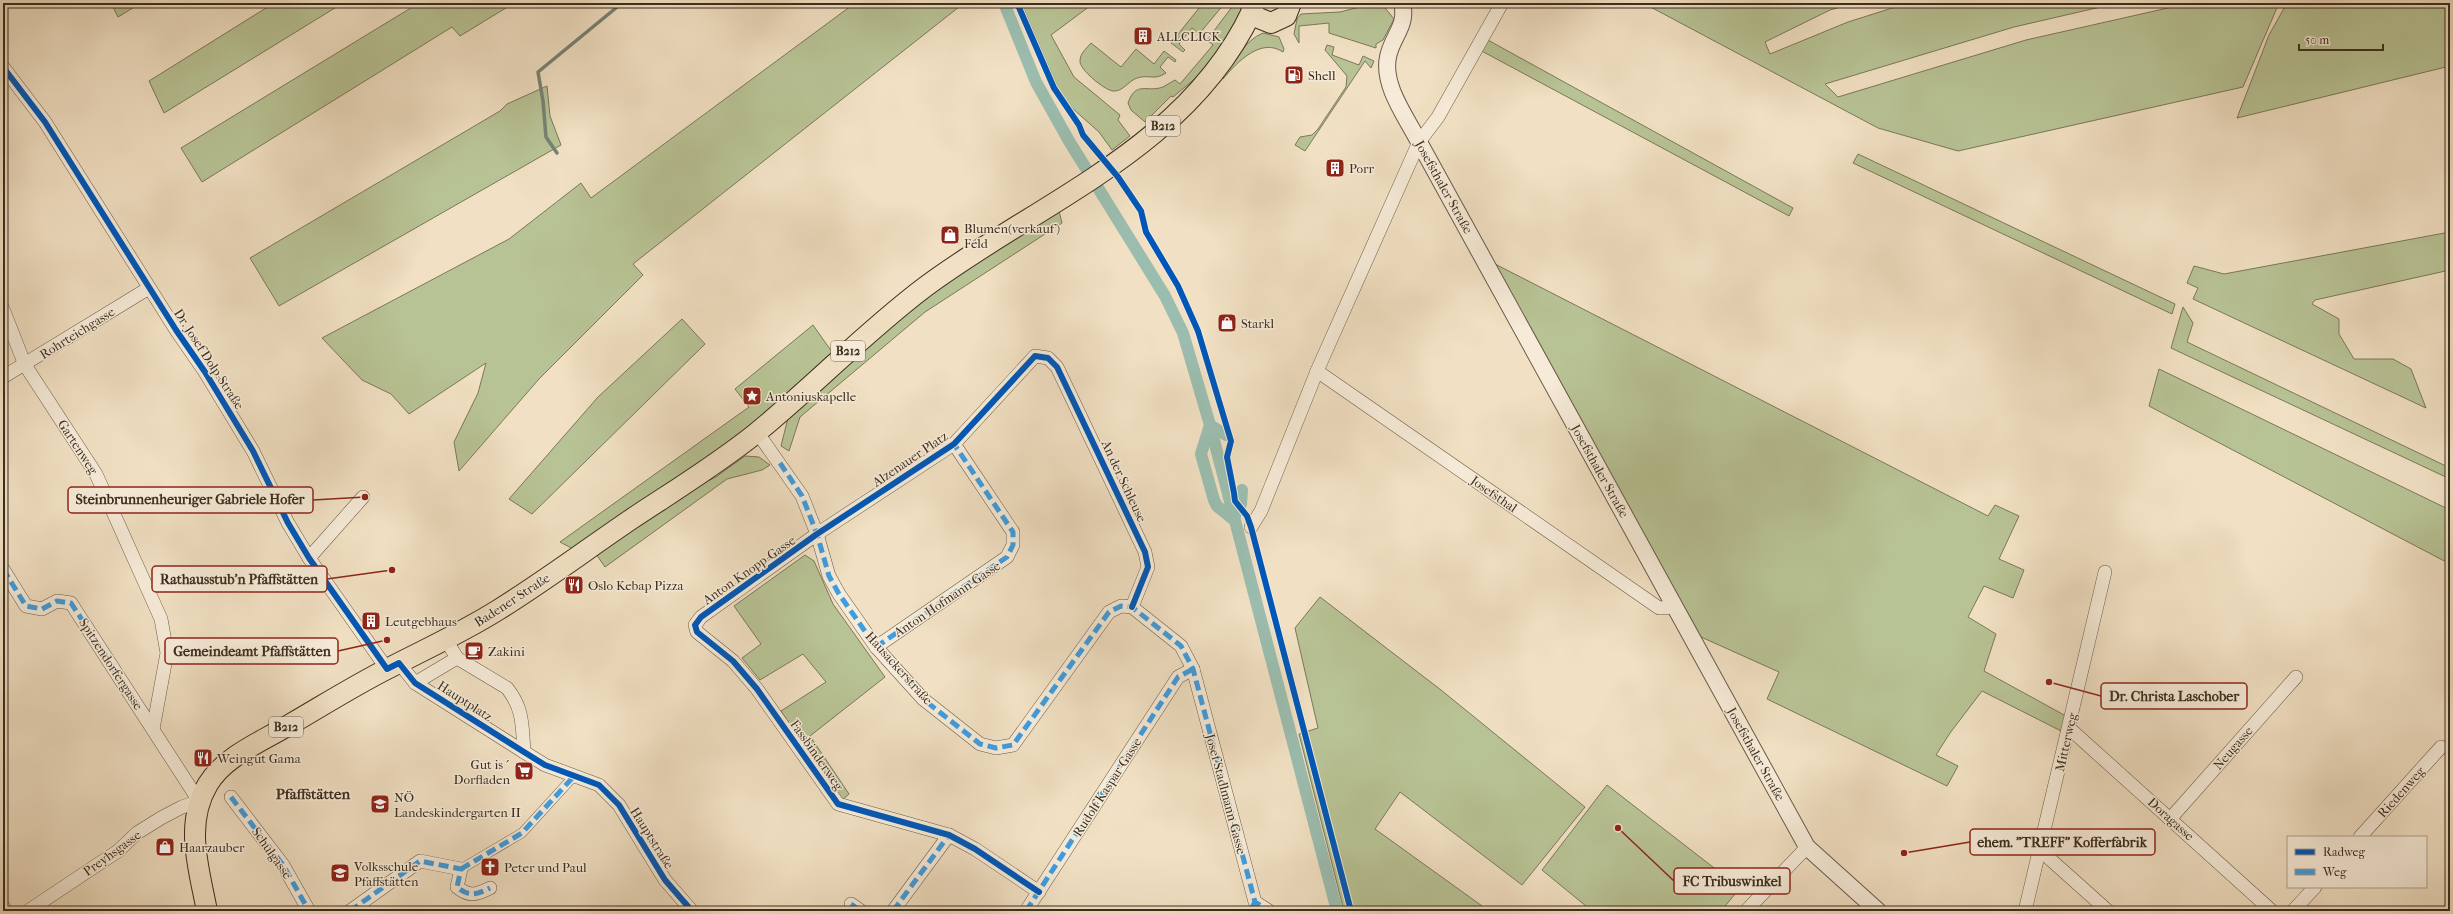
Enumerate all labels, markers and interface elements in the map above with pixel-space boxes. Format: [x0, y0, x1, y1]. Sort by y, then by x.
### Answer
building icon: ALLCLICK [1132, 25, 1154, 47]
scale bar [2299, 26, 2383, 52]
place label: ALLCLICK [1156, 29, 1221, 44]
text: 50 m [2305, 33, 2329, 47]
fuel station icon: Shell [1283, 64, 1305, 86]
place label: Shell [1308, 68, 1336, 83]
road number: B212 [1146, 116, 1180, 136]
street label: Josefsthaler Straße [1412, 137, 1476, 237]
building icon: Porr [1324, 157, 1346, 179]
place label: Porr [1349, 161, 1375, 176]
place label: Blumen(verkauf) Feld [964, 221, 1060, 251]
shop icon: Blumen(verkauf) Feld [939, 224, 961, 246]
street label: Rohrteichgasse [37, 304, 118, 362]
street label: Dr. Josef Dolp-Straße [171, 306, 247, 413]
shop icon: Starkl [1216, 312, 1238, 334]
place label: Starkl [1241, 316, 1274, 331]
road number: B212 [831, 341, 865, 361]
place icon: Antoniuskapelle [741, 385, 763, 407]
place label: Antoniuskapelle [765, 389, 857, 404]
street label: Gartenweg [55, 417, 102, 478]
street label: Josefsthaler Straße [1568, 421, 1632, 521]
street label: Alzenauer Platz [869, 428, 951, 490]
street label: An der Schleuse [1098, 437, 1150, 525]
street label: Josefsthal [1467, 472, 1520, 516]
callout: Steinbrunnenheuriger Gabriele Hofer [68, 487, 313, 513]
text: Steinbrunnenheuriger Gabriele Hofer [75, 491, 306, 508]
street label: Anton Knopp-Gasse [699, 532, 799, 608]
street label: Anton Hofmann-Gasse [890, 558, 1003, 641]
callout: Rathausstub'n Pfaffstätten [152, 566, 327, 592]
street label: Badener Straße [472, 570, 553, 630]
text: Rathausstub'n Pfaffstätten [160, 571, 319, 588]
restaurant icon: Oslo Kebap Pizza [563, 574, 585, 596]
place label: Oslo Kebap Pizza [588, 578, 684, 593]
building icon: Leutgebhaus [360, 610, 382, 632]
place label: Leutgebhaus [385, 614, 457, 629]
street label: Spitzendorfergasse [76, 616, 146, 713]
street label: Hausackerstraße [862, 628, 936, 708]
callout: Gemeindeamt Pfaffstätten [165, 638, 338, 664]
cafe icon: Zakini [463, 640, 485, 662]
text: Gemeindeamt Pfaffstätten [173, 643, 332, 660]
place label: Zakini [488, 644, 525, 659]
street label: Hauptplatz [435, 678, 495, 724]
callout: Dr. Christa Laschober [2101, 683, 2247, 709]
text: Dr. Christa Laschober [2109, 688, 2240, 705]
street label: Josefsthaler Straße [1724, 704, 1788, 804]
street label: Mitterweg [2052, 710, 2080, 773]
road number: B212 [269, 717, 303, 737]
street label: Fassbinderweg [787, 717, 847, 794]
street label: Neugasse [2210, 723, 2256, 773]
street label: Josef Stadlmann-Gasse [1202, 731, 1249, 856]
street label: Rudolf Kaspar-Gasse [1070, 734, 1145, 839]
restaurant icon: Weingut Gama [192, 747, 214, 769]
place label: Weingut Gama [216, 751, 302, 766]
place label: Gut is´ Dorfladen [454, 757, 510, 787]
supermarket icon: Gut is´ Dorfladen [513, 760, 535, 782]
street label: Riedenweg [2374, 763, 2428, 820]
district label: Pfaffstätten [276, 785, 351, 803]
place label: NÖ Landeskindergarten II [394, 790, 521, 820]
school or university icon: NÖ Landeskindergarten II [369, 793, 391, 815]
street label: Doragasse [2145, 794, 2198, 844]
street label: Hauptstraße [627, 804, 677, 872]
street label: Schulgasse [249, 824, 296, 882]
street label: Preyhsgasse [80, 827, 144, 879]
callout: ehem. "TREFF" Kofferfabrik [1970, 829, 2155, 855]
text: ehem. "TREFF" Kofferfabrik [1977, 834, 2148, 851]
shop icon: Haarzauber [154, 836, 176, 858]
legend [2287, 836, 2427, 888]
place label: Haarzauber [179, 840, 245, 855]
text: Radweg [2323, 845, 2366, 859]
church icon: Peter und Paul [479, 856, 501, 878]
place label: Volksschule Pfaffstätten [353, 859, 419, 889]
place label: Peter und Paul [504, 860, 587, 875]
school or university icon: Volksschule Pfaffstätten [329, 862, 351, 884]
text: Weg [2322, 865, 2347, 879]
callout: FC Tribuswinkel [1674, 868, 1790, 894]
text: FC Tribuswinkel [1681, 873, 1782, 890]

